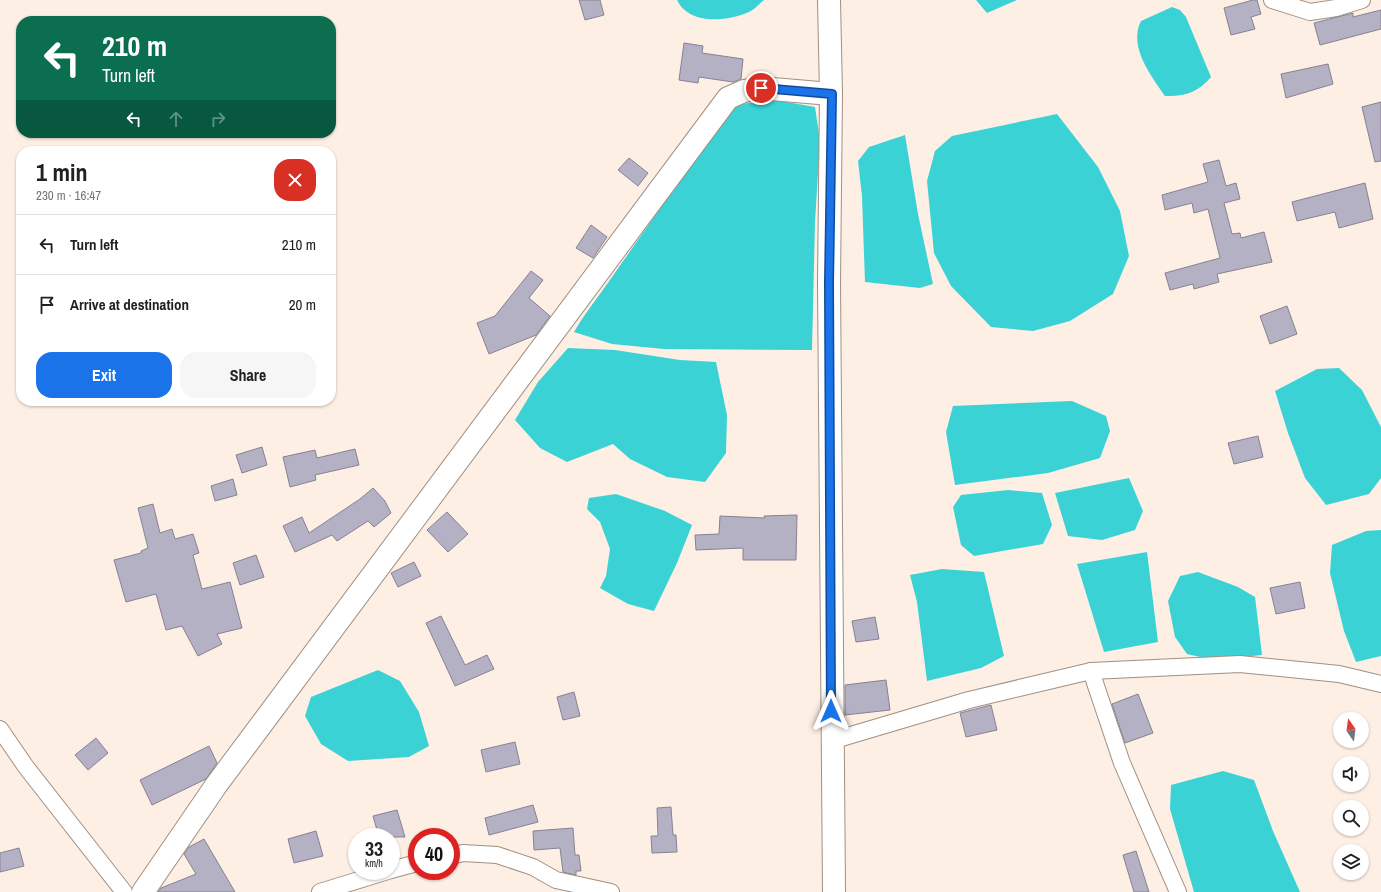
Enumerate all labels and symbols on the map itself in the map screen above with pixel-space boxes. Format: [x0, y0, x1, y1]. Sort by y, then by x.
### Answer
pin [744, 71, 778, 105]
position arrow [810, 690, 852, 732]
north arrow [1333, 712, 1369, 748]
speed limit sign: 40 [408, 828, 460, 880]

